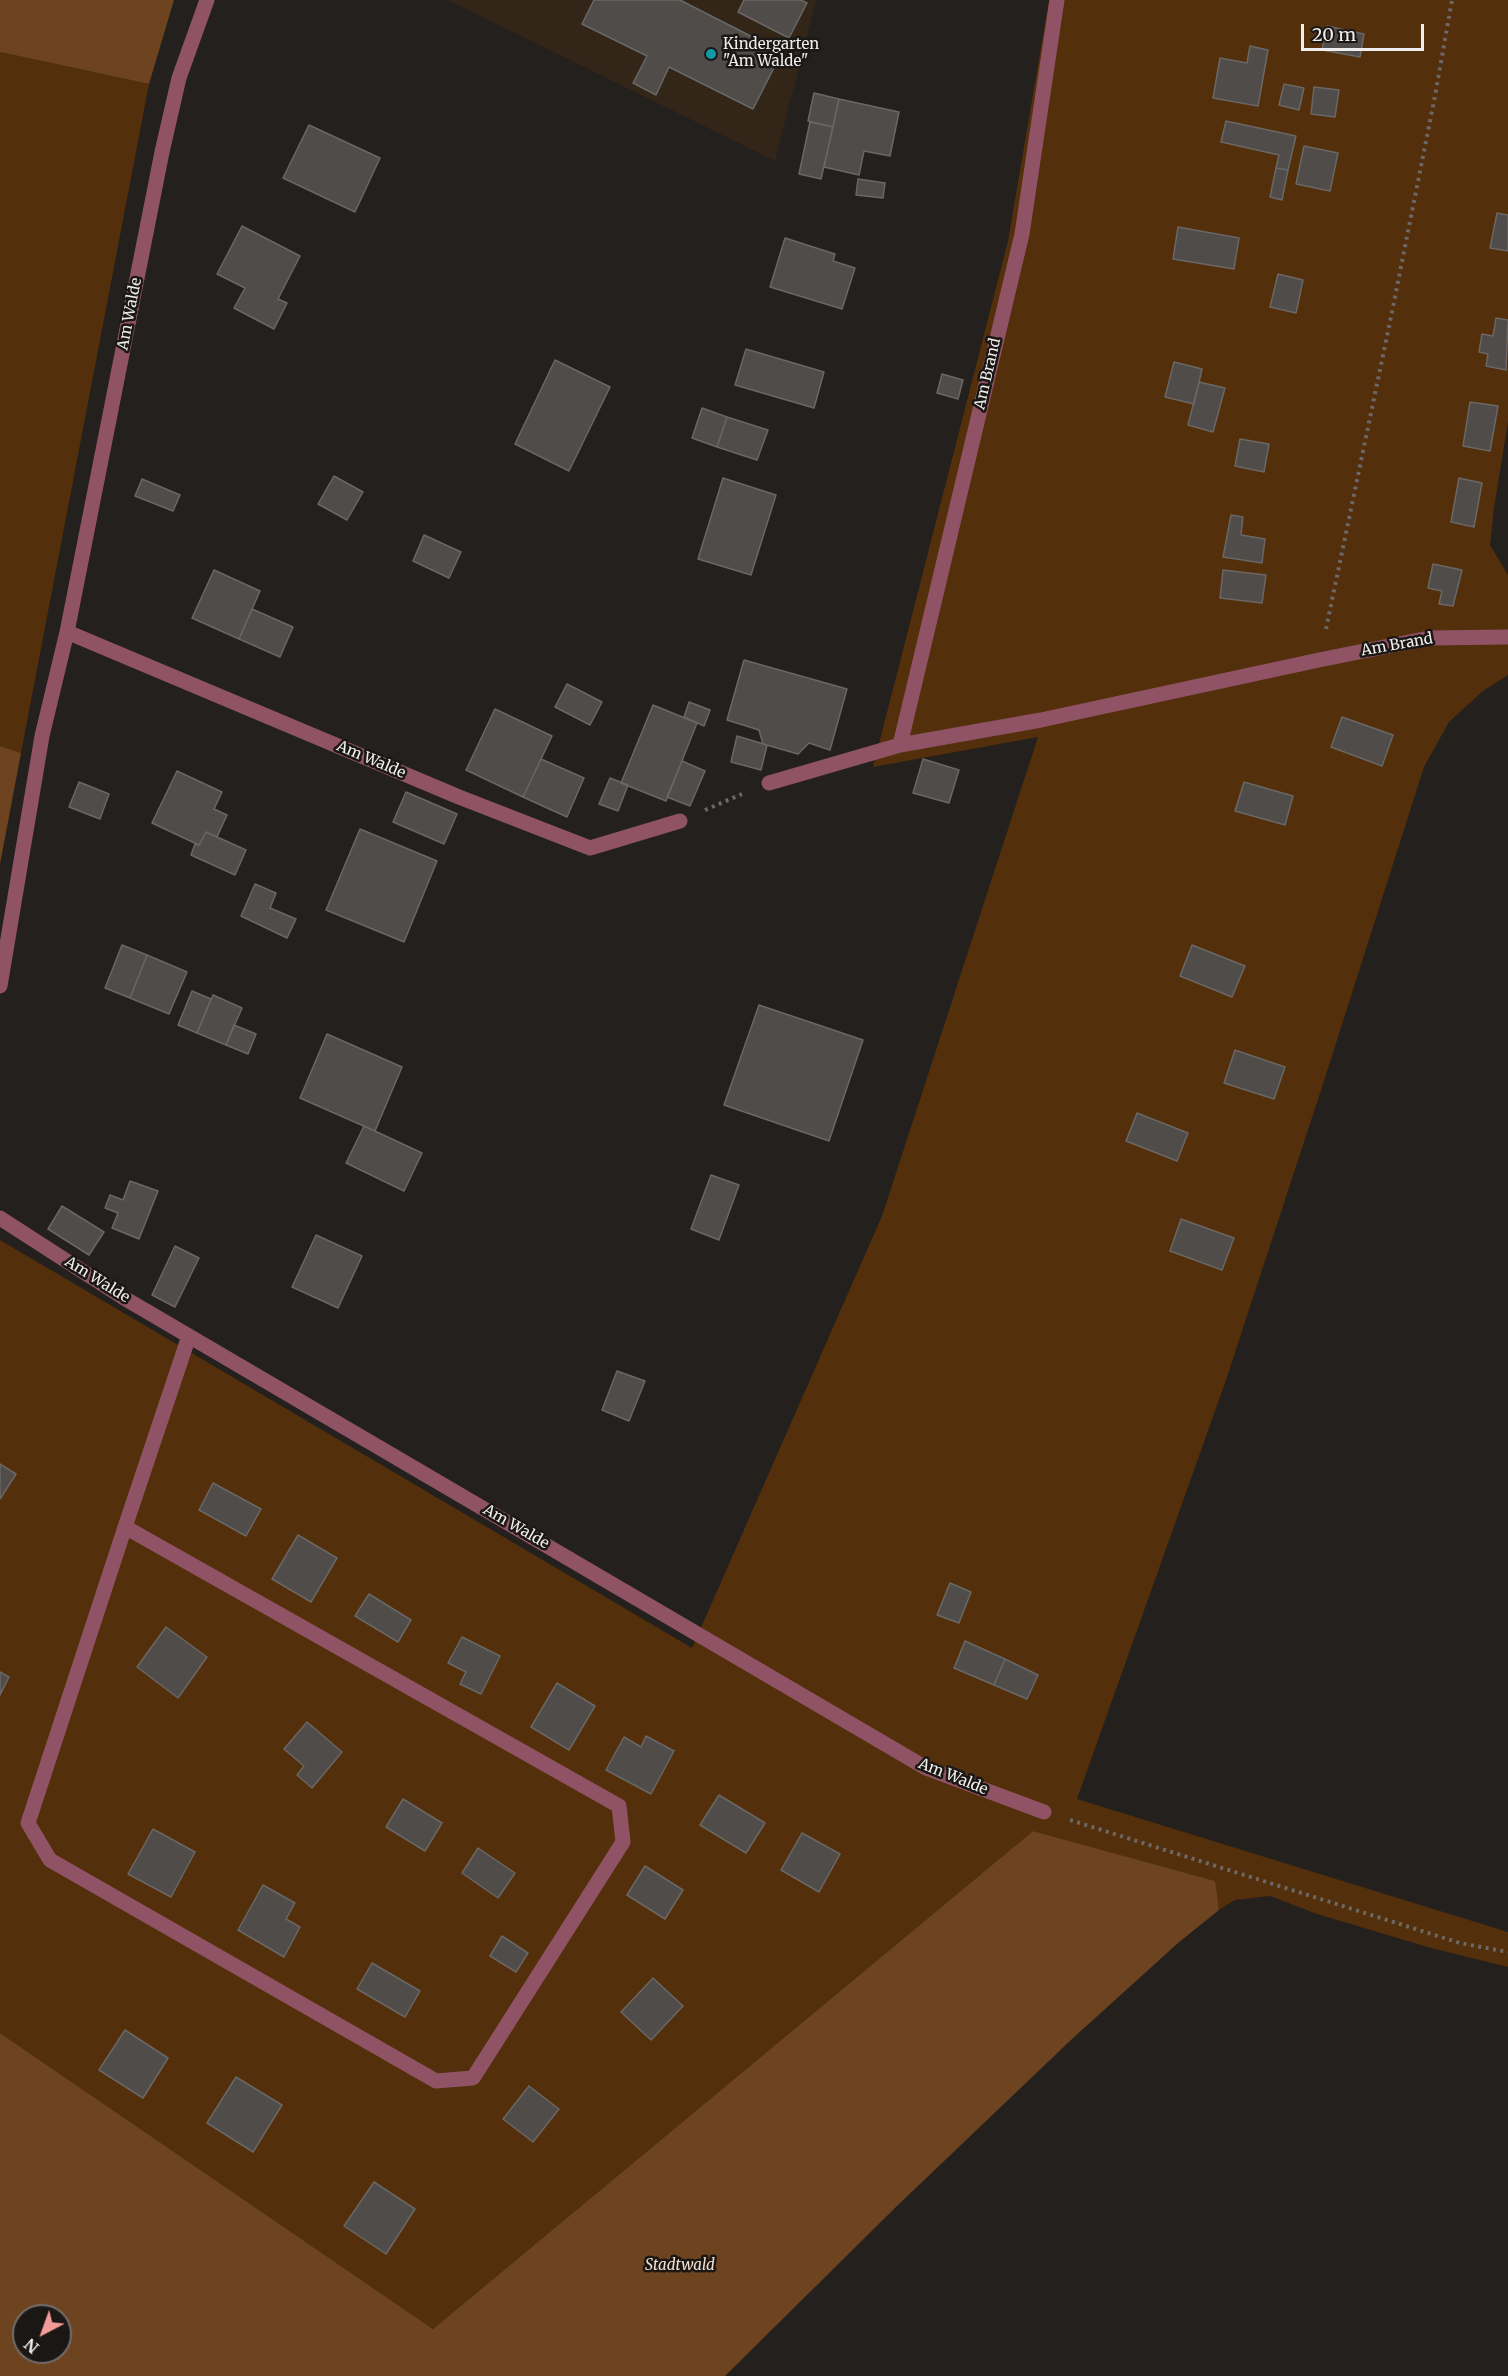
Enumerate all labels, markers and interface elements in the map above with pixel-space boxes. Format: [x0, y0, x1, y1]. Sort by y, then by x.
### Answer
scale bar [1304, 12, 1427, 50]
text: 20 m [1312, 23, 1356, 46]
place label: Kindergarten "Am Walde" [723, 36, 819, 71]
marker: Kindergarten "Am Walde" [704, 47, 718, 61]
street label: Am Walde [114, 276, 146, 352]
street label: Am Brand [971, 337, 1005, 411]
street label: Am Brand [1360, 630, 1434, 660]
street label: Am Walde [334, 737, 408, 783]
street label: Am Walde [61, 1253, 133, 1307]
street label: Am Walde [480, 1501, 552, 1553]
street label: Am Walde [916, 1755, 990, 1799]
park label: Stadtwald [645, 2257, 715, 2275]
north arrow [12, 2304, 72, 2364]
text: N [20, 2334, 43, 2358]

